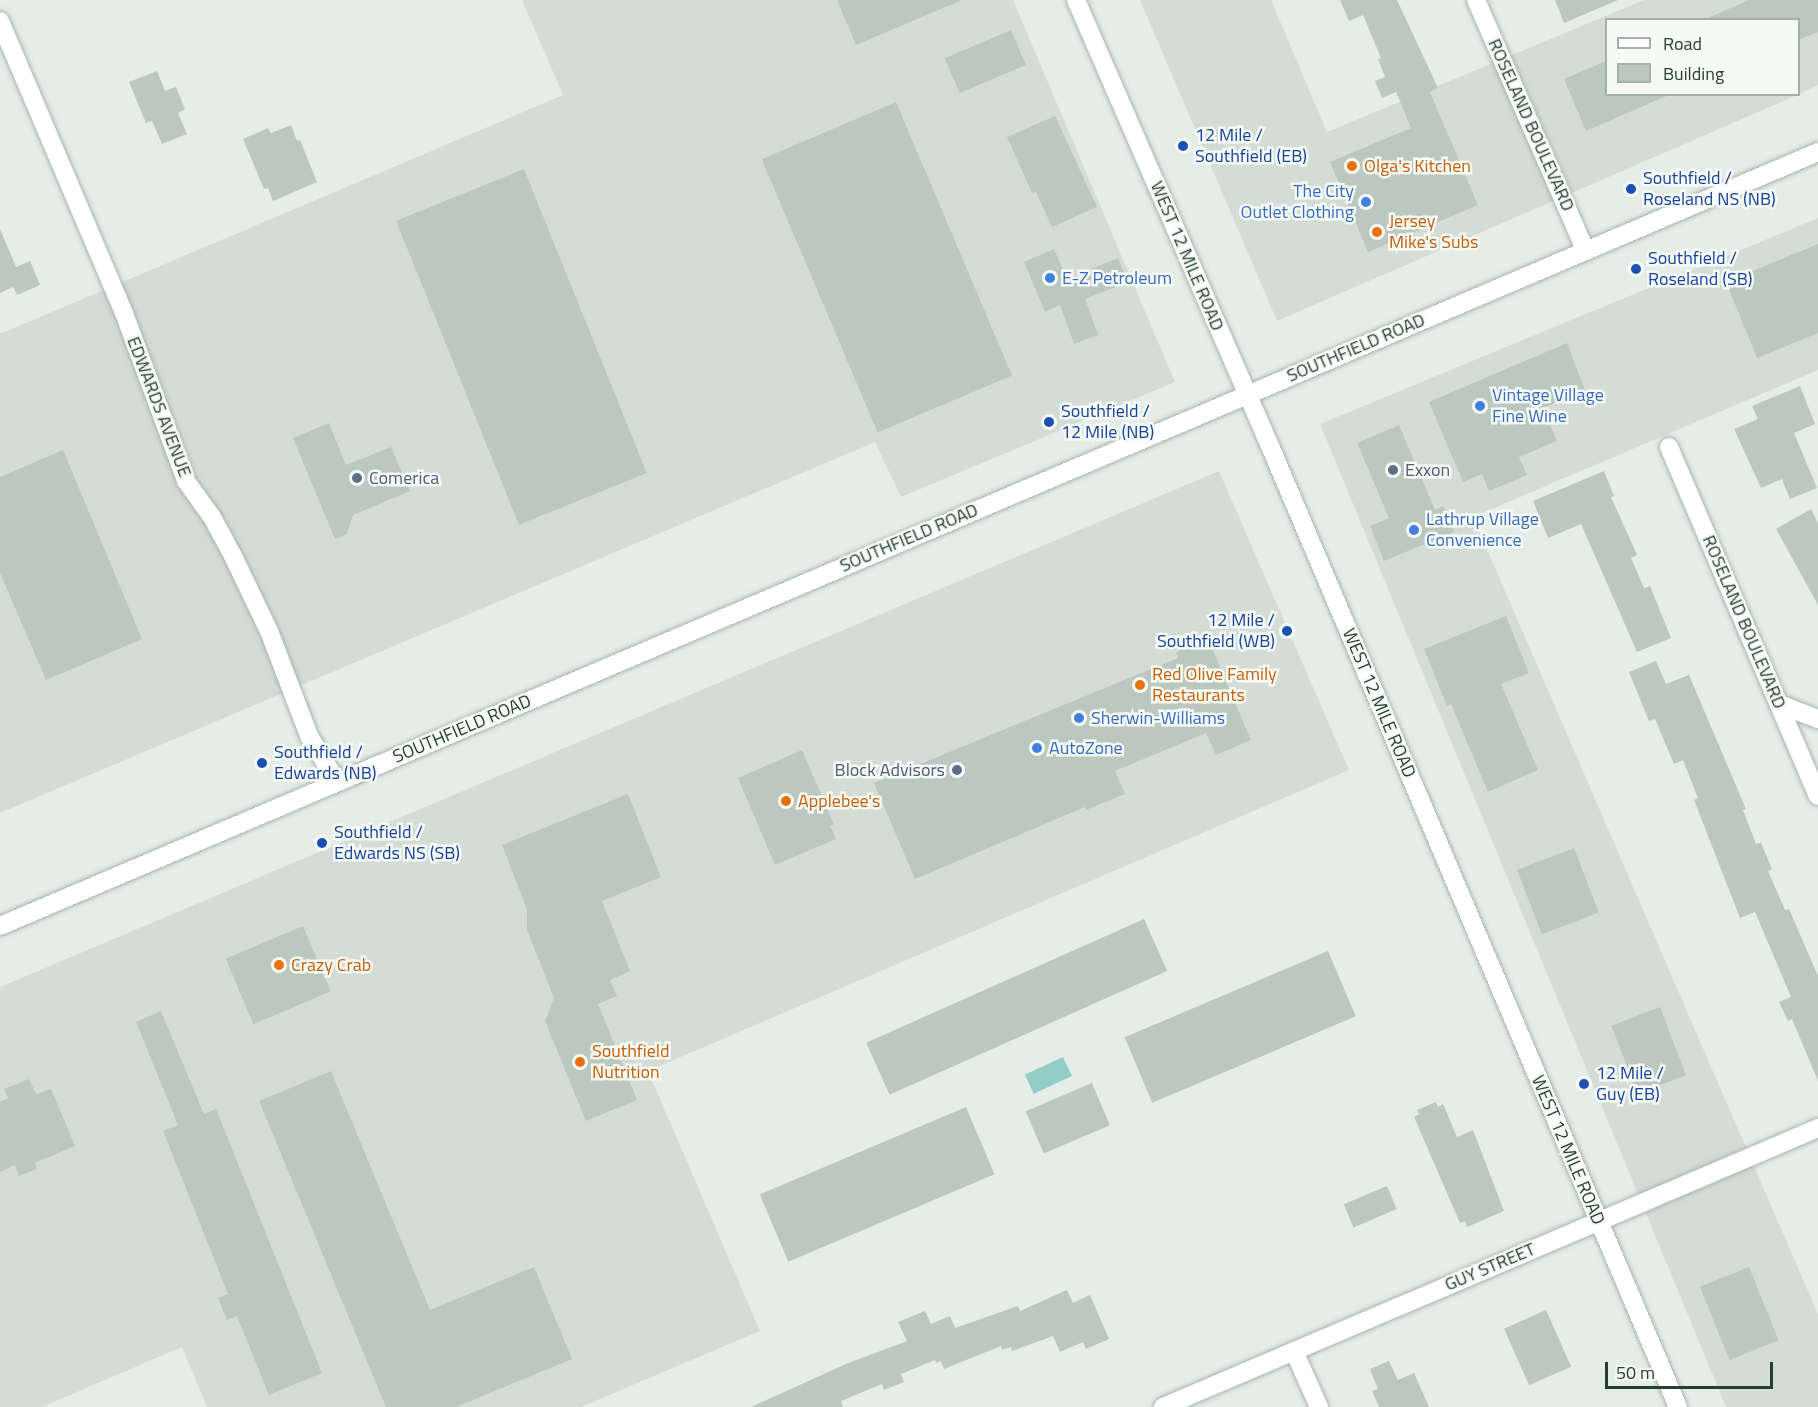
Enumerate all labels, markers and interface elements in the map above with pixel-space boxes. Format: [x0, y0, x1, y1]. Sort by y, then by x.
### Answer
legend [1605, 18, 1800, 96]
text: Road [1663, 30, 1702, 57]
street label: ROSELAND BOULEVARD [1483, 36, 1579, 214]
text: Building [1663, 60, 1724, 87]
place label: 12 Mile / Southfield (EB) [1195, 125, 1307, 168]
marker: 12 Mile / Southfield (EB) [1176, 139, 1190, 153]
place label: Olga's Kitchen [1364, 155, 1471, 177]
marker: Olga's Kitchen [1345, 159, 1359, 173]
place label: Southfield / Roseland NS (NB) [1643, 168, 1776, 210]
street label: WEST 12 MILE ROAD [1146, 178, 1228, 334]
place label: The City Outlet Clothing [1241, 181, 1354, 224]
marker: Southfield / Roseland NS (NB) [1624, 182, 1638, 196]
marker: The City Outlet Clothing [1359, 195, 1373, 209]
place label: Jersey Mike's Subs [1389, 211, 1478, 254]
marker: Jersey Mike's Subs [1370, 225, 1384, 239]
place label: Southfield / Roseland (SB) [1648, 248, 1753, 290]
marker: Southfield / Roseland (SB) [1629, 262, 1643, 276]
place label: E-Z Petroleum [1062, 267, 1172, 289]
marker: E-Z Petroleum [1043, 271, 1057, 285]
street label: SOUTHFIELD ROAD [1284, 309, 1428, 387]
street label: EDWARDS AVENUE [122, 334, 196, 480]
place label: Vintage Village Fine Wine [1492, 385, 1604, 428]
marker: Vintage Village Fine Wine [1473, 399, 1487, 413]
place label: Southfield / 12 Mile (NB) [1061, 401, 1154, 444]
marker: Southfield / 12 Mile (NB) [1042, 415, 1056, 429]
place label: Exxon [1405, 459, 1450, 481]
marker: Exxon [1386, 463, 1400, 477]
place label: Comerica [369, 467, 439, 489]
marker: Comerica [350, 471, 364, 485]
street label: SOUTHFIELD ROAD [837, 499, 981, 577]
place label: Lathrup Village Convenience [1426, 509, 1539, 552]
marker: Lathrup Village Convenience [1407, 523, 1421, 537]
street label: ROSELAND BOULEVARD [1698, 532, 1790, 712]
place label: 12 Mile / Southfield (WB) [1157, 610, 1275, 652]
marker: 12 Mile / Southfield (WB) [1280, 624, 1294, 638]
street label: WEST 12 MILE ROAD [1338, 625, 1420, 781]
place label: Red Olive Family Restaurants [1152, 664, 1277, 706]
marker: Red Olive Family Restaurants [1133, 678, 1147, 692]
street label: SOUTHFIELD ROAD [390, 690, 534, 768]
place label: Sherwin-Williams [1091, 707, 1225, 729]
marker: Sherwin-Williams [1072, 711, 1086, 725]
place label: AutoZone [1049, 737, 1123, 759]
marker: AutoZone [1030, 741, 1044, 755]
place label: Southfield / Edwards (NB) [274, 742, 377, 784]
marker: Southfield / Edwards (NB) [255, 756, 269, 770]
place label: Block Advisors [835, 759, 945, 781]
marker: Block Advisors [950, 763, 964, 777]
place label: Applebee's [798, 790, 880, 812]
marker: Applebee's [779, 794, 793, 808]
place label: Southfield / Edwards NS (SB) [334, 822, 460, 864]
marker: Southfield / Edwards NS (SB) [315, 836, 329, 850]
place label: Crazy Crab [291, 954, 371, 976]
marker: Crazy Crab [272, 958, 286, 972]
place label: Southfield Nutrition [592, 1041, 669, 1084]
marker: Southfield Nutrition [573, 1055, 587, 1069]
place label: 12 Mile / Guy (EB) [1596, 1063, 1664, 1106]
street label: WEST 12 MILE ROAD [1527, 1072, 1609, 1228]
marker: 12 Mile / Guy (EB) [1577, 1077, 1591, 1091]
street label: GUY STREET [1442, 1238, 1538, 1296]
scale bar [1608, 1350, 1776, 1388]
text: 50 m [1616, 1359, 1655, 1386]

